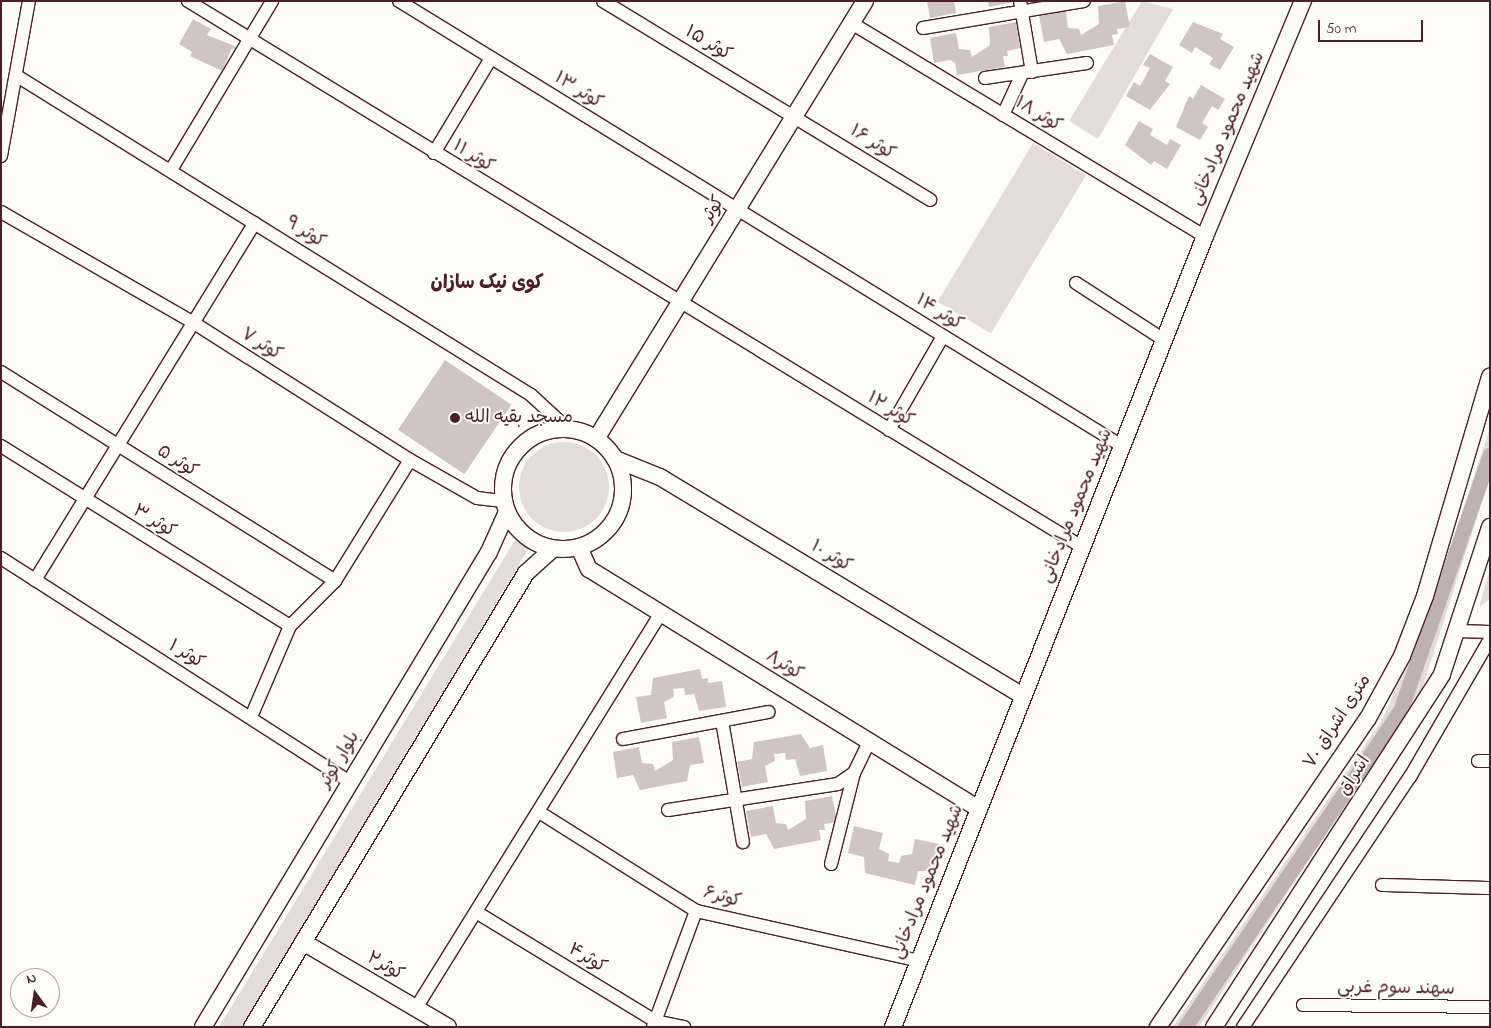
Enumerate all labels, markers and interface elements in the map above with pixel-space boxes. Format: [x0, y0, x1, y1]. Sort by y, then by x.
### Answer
scale bar [1321, 10, 1426, 42]
text: 50 m [1326, 18, 1356, 40]
street label: ۱۵ کوثر [681, 22, 735, 66]
street label: شهید محمود مرادخانی [1186, 49, 1270, 209]
street label: کوثر ۱۳ [550, 68, 606, 114]
street label: کوثر ۱۸ [1011, 93, 1065, 137]
street label: کوثر ۱۶ [845, 121, 899, 165]
street label: کوثر ۱۱ [448, 136, 498, 178]
street label: کوثر [698, 193, 730, 227]
street label: کوثر ۹ [281, 212, 329, 254]
district label: کوی نیک سازان [430, 273, 544, 295]
street label: کوثر ۱۴ [911, 290, 967, 336]
street label: کوثر ۷ [236, 324, 286, 366]
street label: کوثر ۱۲ [863, 388, 917, 432]
place label: مسجد بقیه الله [465, 407, 573, 429]
marker: مسجد بقیه الله [449, 412, 461, 424]
street label: شهید محمود مرادخانی [1036, 425, 1118, 587]
street label: کوثر ۵ [152, 441, 202, 483]
street label: کوثر ۳ [128, 501, 180, 543]
street label: کوثر ۱۰ [806, 536, 856, 578]
street label: کوثر ۱ [164, 636, 208, 674]
street label: کوثر۸ [761, 646, 807, 686]
street label: ۷۰ متری اشراق [1300, 671, 1376, 773]
street label: بلوار کوثر [315, 728, 365, 792]
street label: اشراق [1334, 752, 1376, 800]
street label: شهید محمود مرادخانی [887, 801, 969, 963]
street label: کوثر۶ [701, 883, 743, 913]
street label: کوثر۴ [564, 939, 610, 979]
street label: کوثر۲ [362, 948, 408, 986]
north arrow [10, 968, 60, 1018]
text: N [24, 968, 39, 990]
street label: سهند سوم غربی [1337, 977, 1455, 1001]

